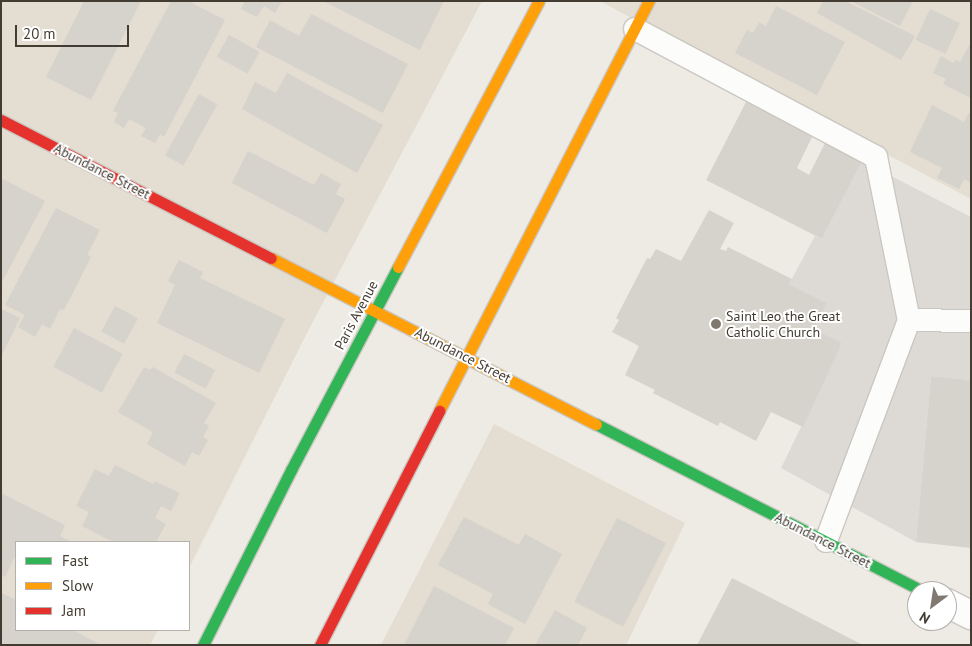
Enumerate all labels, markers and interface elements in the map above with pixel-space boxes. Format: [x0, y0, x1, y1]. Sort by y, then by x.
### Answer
scale bar [18, 15, 131, 47]
text: 20 m [23, 24, 56, 43]
street label: Abundance Street [51, 140, 153, 202]
street label: Paris Avenue [331, 277, 381, 353]
place label: Saint Leo the Great Catholic Church [726, 308, 840, 341]
marker: Saint Leo the Great Catholic Church [710, 318, 722, 330]
street label: Abundance Street [412, 324, 514, 386]
street label: Abundance Street [772, 509, 874, 571]
legend [15, 541, 190, 631]
text: Fast [62, 551, 89, 570]
text: Slow [62, 576, 93, 595]
north arrow [907, 581, 957, 631]
text: Jam [62, 601, 86, 620]
text: N [916, 608, 933, 628]

